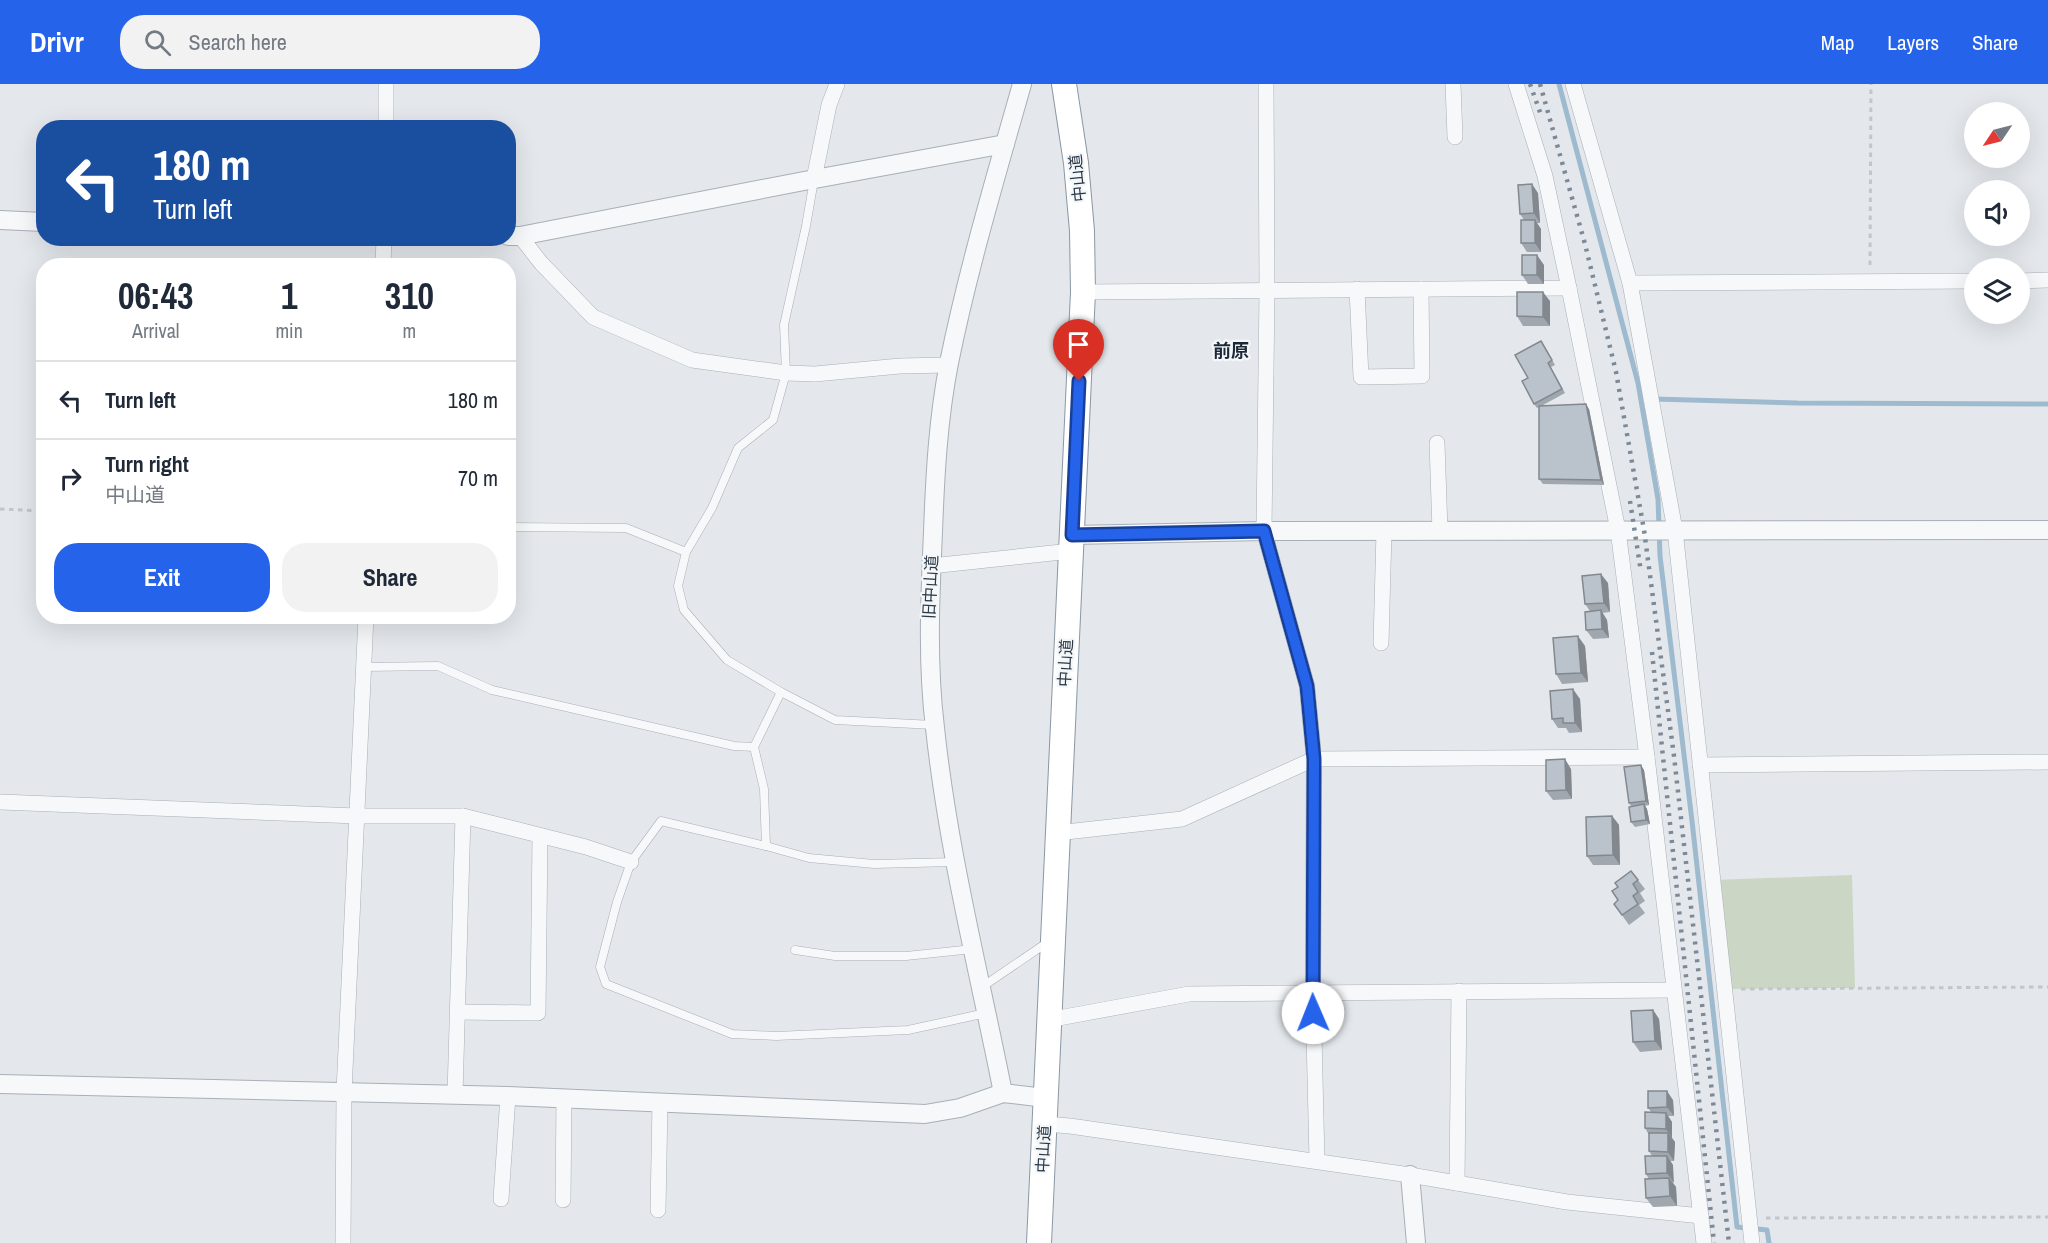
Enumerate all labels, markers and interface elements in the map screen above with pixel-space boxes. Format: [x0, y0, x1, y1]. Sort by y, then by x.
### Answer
search box [120, 15, 540, 69]
text: Drivr [30, 23, 84, 61]
icon: search [141, 26, 174, 59]
text: Search here [189, 27, 287, 57]
text: Map [1821, 28, 1854, 57]
text: Layers [1887, 28, 1939, 57]
text: Share [1972, 28, 2018, 57]
north arrow [1964, 102, 2030, 168]
map controls [1964, 102, 2030, 324]
text: 180 m [153, 137, 251, 193]
icon: left [54, 144, 132, 222]
street label: 中山道 [1064, 153, 1090, 203]
button: sound [1964, 180, 2030, 246]
text: Turn left [153, 191, 232, 227]
button: layers [1964, 258, 2030, 324]
text: 06:43 [118, 272, 193, 320]
text: 1 [281, 272, 297, 320]
text: 310 [385, 272, 434, 320]
text: Arrival [132, 317, 179, 344]
text: min [275, 317, 303, 344]
text: m [403, 317, 416, 344]
pin [1053, 319, 1104, 381]
icon: arrive [1062, 328, 1095, 361]
district label: 前原 [1213, 338, 1249, 363]
icon: left [54, 384, 87, 417]
text: Turn left [105, 385, 176, 415]
text: 180 m [448, 385, 498, 415]
text: Turn right [105, 449, 189, 479]
icon: right [54, 462, 87, 495]
text: 70 m [458, 463, 498, 493]
text: 中山道 [105, 481, 165, 508]
button: Exit [54, 543, 270, 612]
button: Share [282, 543, 498, 612]
street label: 旧中山道 [917, 554, 943, 620]
street label: 中山道 [1053, 638, 1077, 688]
position arrow [1281, 981, 1345, 1045]
street label: 中山道 [1031, 1124, 1055, 1174]

